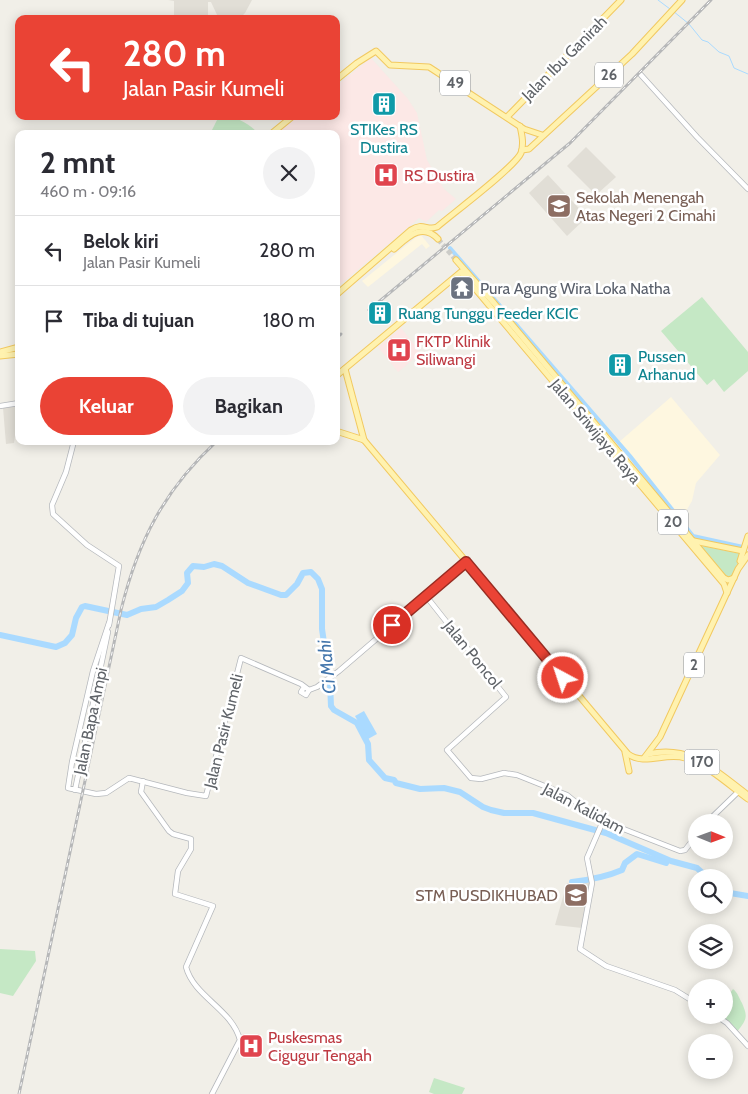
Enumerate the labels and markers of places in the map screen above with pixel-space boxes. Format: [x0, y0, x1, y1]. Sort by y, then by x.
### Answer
building icon: STIKes RS Dustira [371, 91, 397, 117]
place label: STIKes RS Dustira [350, 120, 418, 157]
hospital icon: RS Dustira [373, 162, 399, 188]
place label: RS Dustira [404, 166, 475, 185]
place label: Sekolah Menengah Atas Negeri 2 Cimahi [576, 188, 716, 225]
school or university icon: Sekolah Menengah Atas Negeri 2 Cimahi [546, 193, 572, 219]
temple icon: Pura Agung Wira Loka Natha [449, 275, 475, 301]
place label: Pura Agung Wira Loka Natha [480, 279, 671, 298]
building icon: Ruang Tunggu Feeder KCIC [367, 300, 393, 326]
place label: Ruang Tunggu Feeder KCIC [398, 304, 579, 323]
place label: FKTP Klinik Siliwangi [416, 332, 491, 369]
hospital icon: FKTP Klinik Siliwangi [386, 337, 412, 363]
place label: Pussen Arhanud [638, 347, 695, 384]
building icon: Pussen Arhanud [607, 352, 633, 378]
pin [371, 604, 413, 646]
school or university icon: STM PUSDIKHUBAD [563, 882, 589, 908]
place label: STM PUSDIKHUBAD [415, 886, 558, 905]
place label: Puskesmas Cigugur Tengah [268, 1028, 372, 1065]
hospital icon: Puskesmas Cigugur Tengah [238, 1033, 264, 1059]

